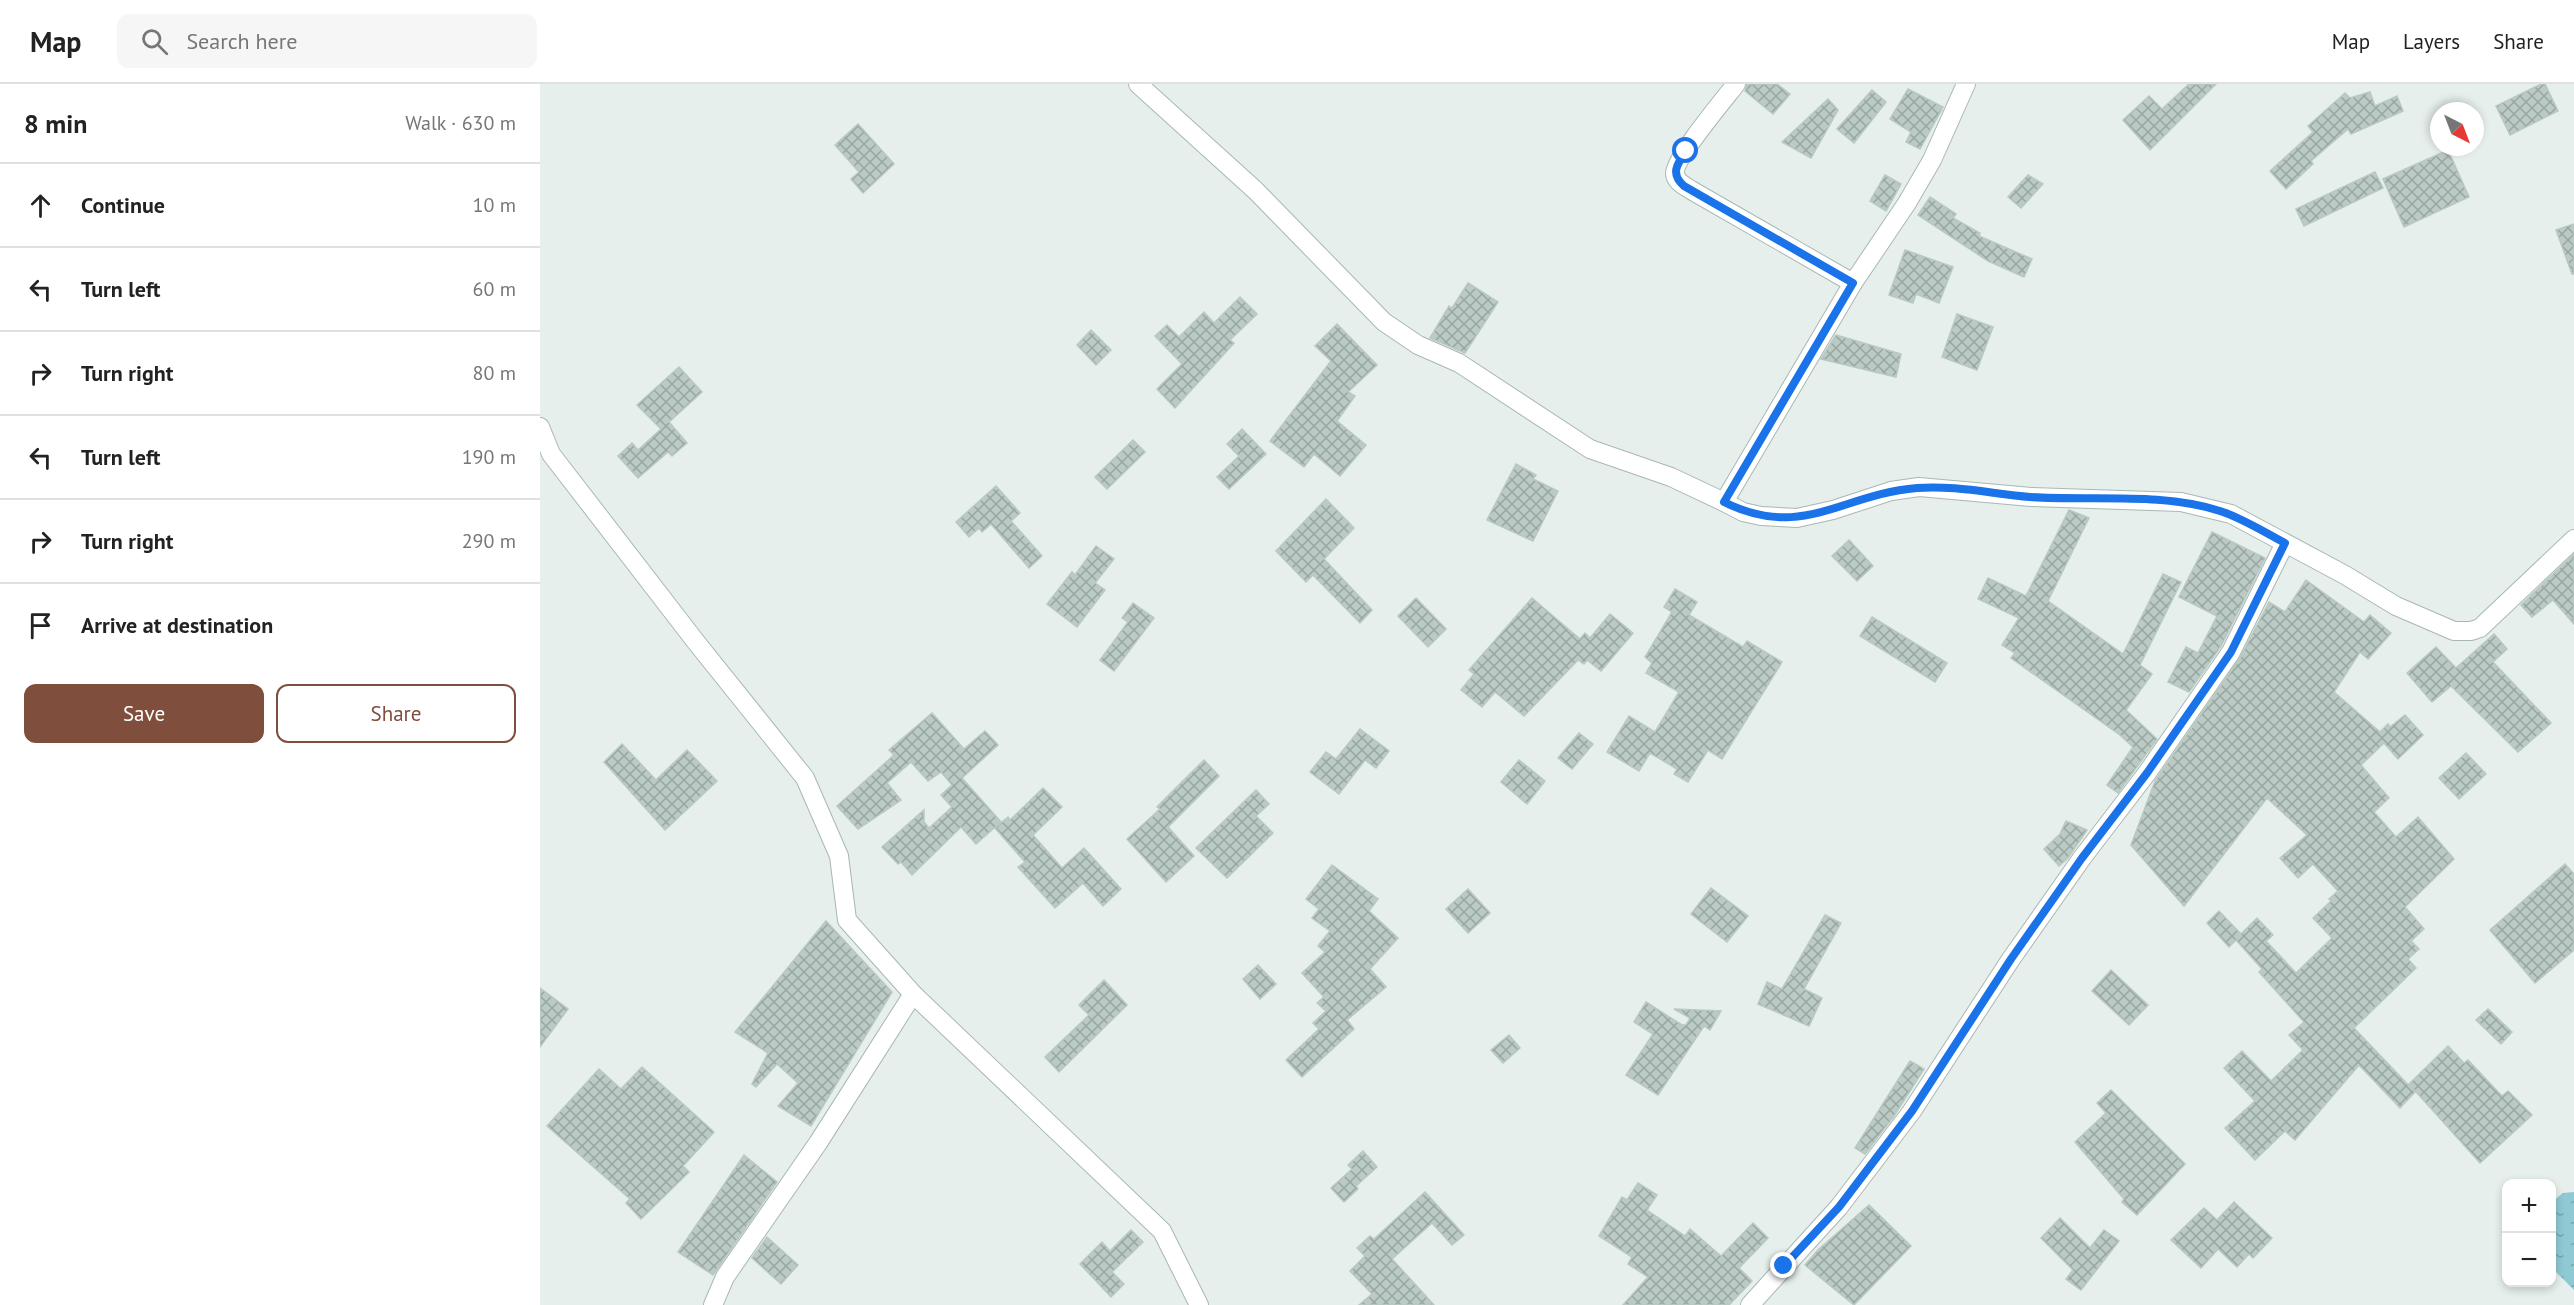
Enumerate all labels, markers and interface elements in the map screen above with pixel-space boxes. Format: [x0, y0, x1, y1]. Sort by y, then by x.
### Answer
search box [117, 14, 537, 68]
text: Map [30, 23, 81, 60]
icon: search [138, 25, 171, 58]
text: Search here [186, 27, 297, 55]
text: Map [2332, 28, 2370, 55]
text: Layers [2403, 28, 2460, 55]
text: Share [2493, 28, 2544, 55]
north arrow [2430, 102, 2484, 156]
text: 8 min [24, 107, 87, 140]
text: Walk · 630 m [405, 110, 516, 136]
route start [1672, 137, 1698, 163]
icon: ahead [24, 189, 57, 222]
text: Continue [81, 191, 165, 219]
text: 10 m [473, 192, 516, 218]
icon: left [24, 273, 57, 306]
text: Turn left [81, 275, 161, 303]
text: 60 m [473, 276, 516, 302]
icon: right [24, 357, 57, 390]
text: Turn right [81, 359, 173, 387]
text: 80 m [473, 360, 516, 386]
icon: left [24, 441, 57, 474]
text: Turn left [81, 443, 161, 471]
text: 190 m [462, 444, 516, 470]
icon: right [24, 525, 57, 558]
text: Turn right [81, 527, 173, 555]
text: 290 m [462, 528, 516, 554]
icon: arrive [24, 609, 57, 642]
text: Arrive at destination [81, 611, 273, 639]
button: Save [24, 684, 264, 743]
button: Share [276, 684, 516, 743]
map controls [2502, 1179, 2556, 1287]
button: + [2502, 1179, 2556, 1233]
button: − [2502, 1233, 2556, 1287]
route end [1770, 1252, 1796, 1278]

